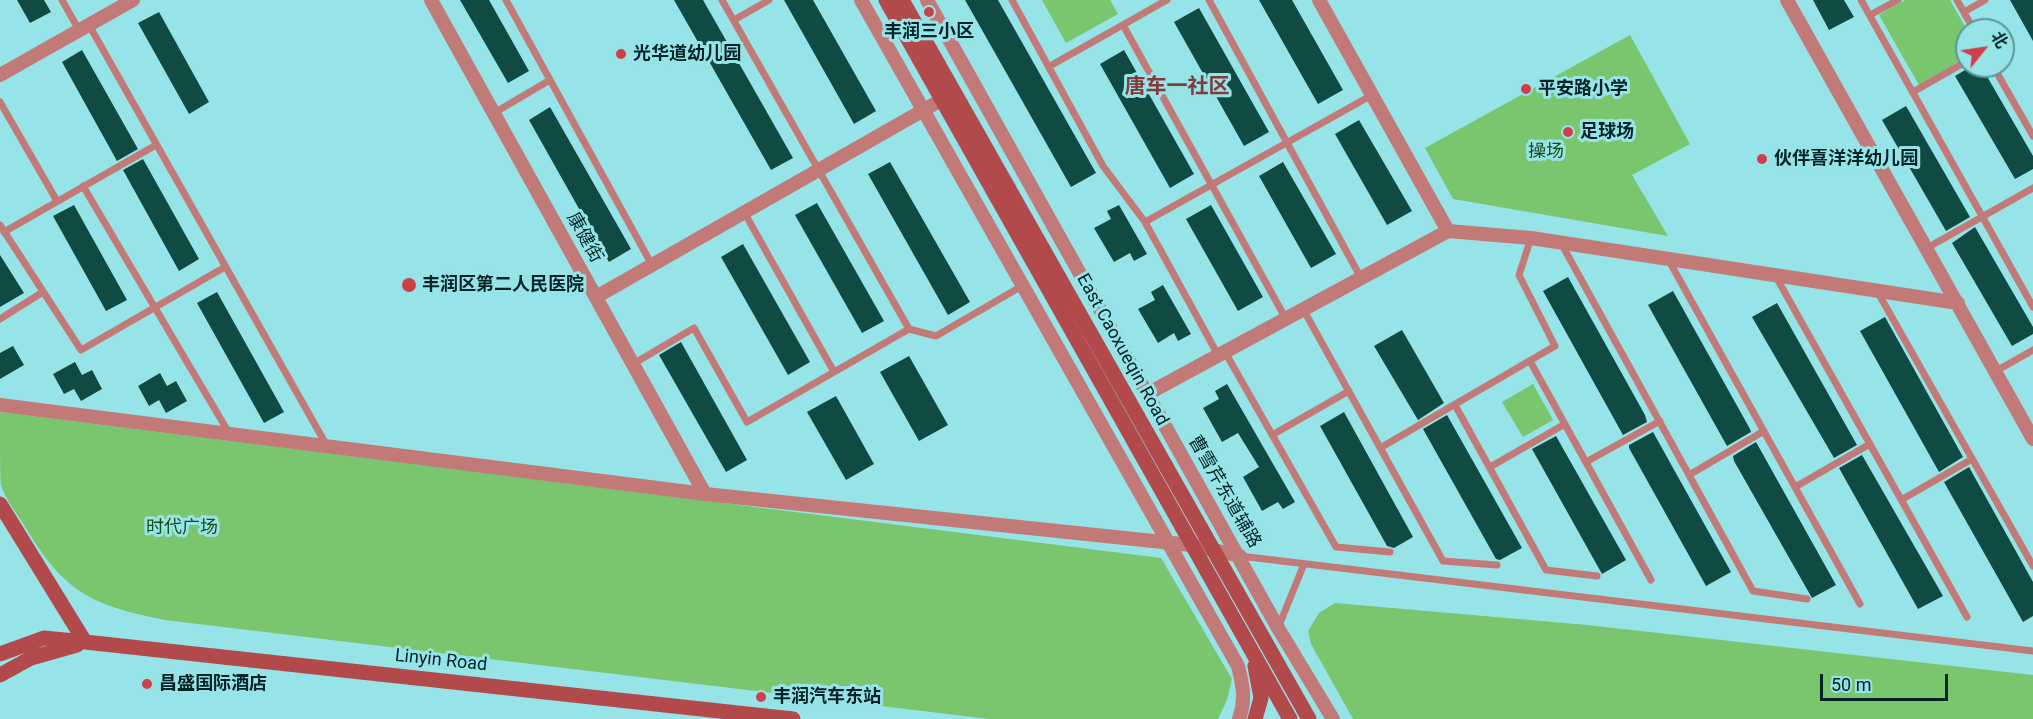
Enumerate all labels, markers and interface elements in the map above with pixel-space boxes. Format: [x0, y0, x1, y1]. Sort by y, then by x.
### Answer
marker: 丰润三小区 [922, 5, 936, 19]
north arrow [1955, 18, 2015, 78]
place label: 丰润三小区 [884, 21, 974, 43]
text: 北 [1987, 28, 2012, 51]
place label: 光华道幼儿园 [633, 43, 741, 65]
marker: 光华道幼儿园 [614, 47, 628, 61]
district label: 唐车一社区 [1125, 75, 1229, 101]
place label: 平安路小学 [1538, 78, 1628, 100]
marker: 平安路小学 [1519, 82, 1533, 96]
place label: 足球场 [1580, 121, 1634, 143]
marker: 足球场 [1561, 125, 1575, 139]
park label: 操场 [1528, 141, 1564, 163]
place label: 伙伴喜洋洋幼儿园 [1774, 148, 1918, 170]
marker: 伙伴喜洋洋幼儿园 [1755, 152, 1769, 166]
street label: 康健街 [561, 209, 607, 267]
street label: East Caoxueqin Road [1071, 270, 1173, 430]
place label: 丰润区第二人民医院 [422, 274, 584, 296]
marker: 丰润区第二人民医院 [400, 276, 418, 294]
street label: 曹雪芹东道辅路 [1183, 432, 1265, 552]
park label: 时代广场 [146, 517, 218, 539]
street label: Linyin Road [394, 645, 488, 677]
scale bar [1823, 662, 1950, 700]
place label: 昌盛国际酒店 [159, 673, 267, 695]
text: 50 m [1831, 674, 1871, 695]
marker: 昌盛国际酒店 [140, 677, 154, 691]
place label: 丰润汽车东站 [773, 686, 881, 708]
marker: 丰润汽车东站 [754, 690, 768, 704]

